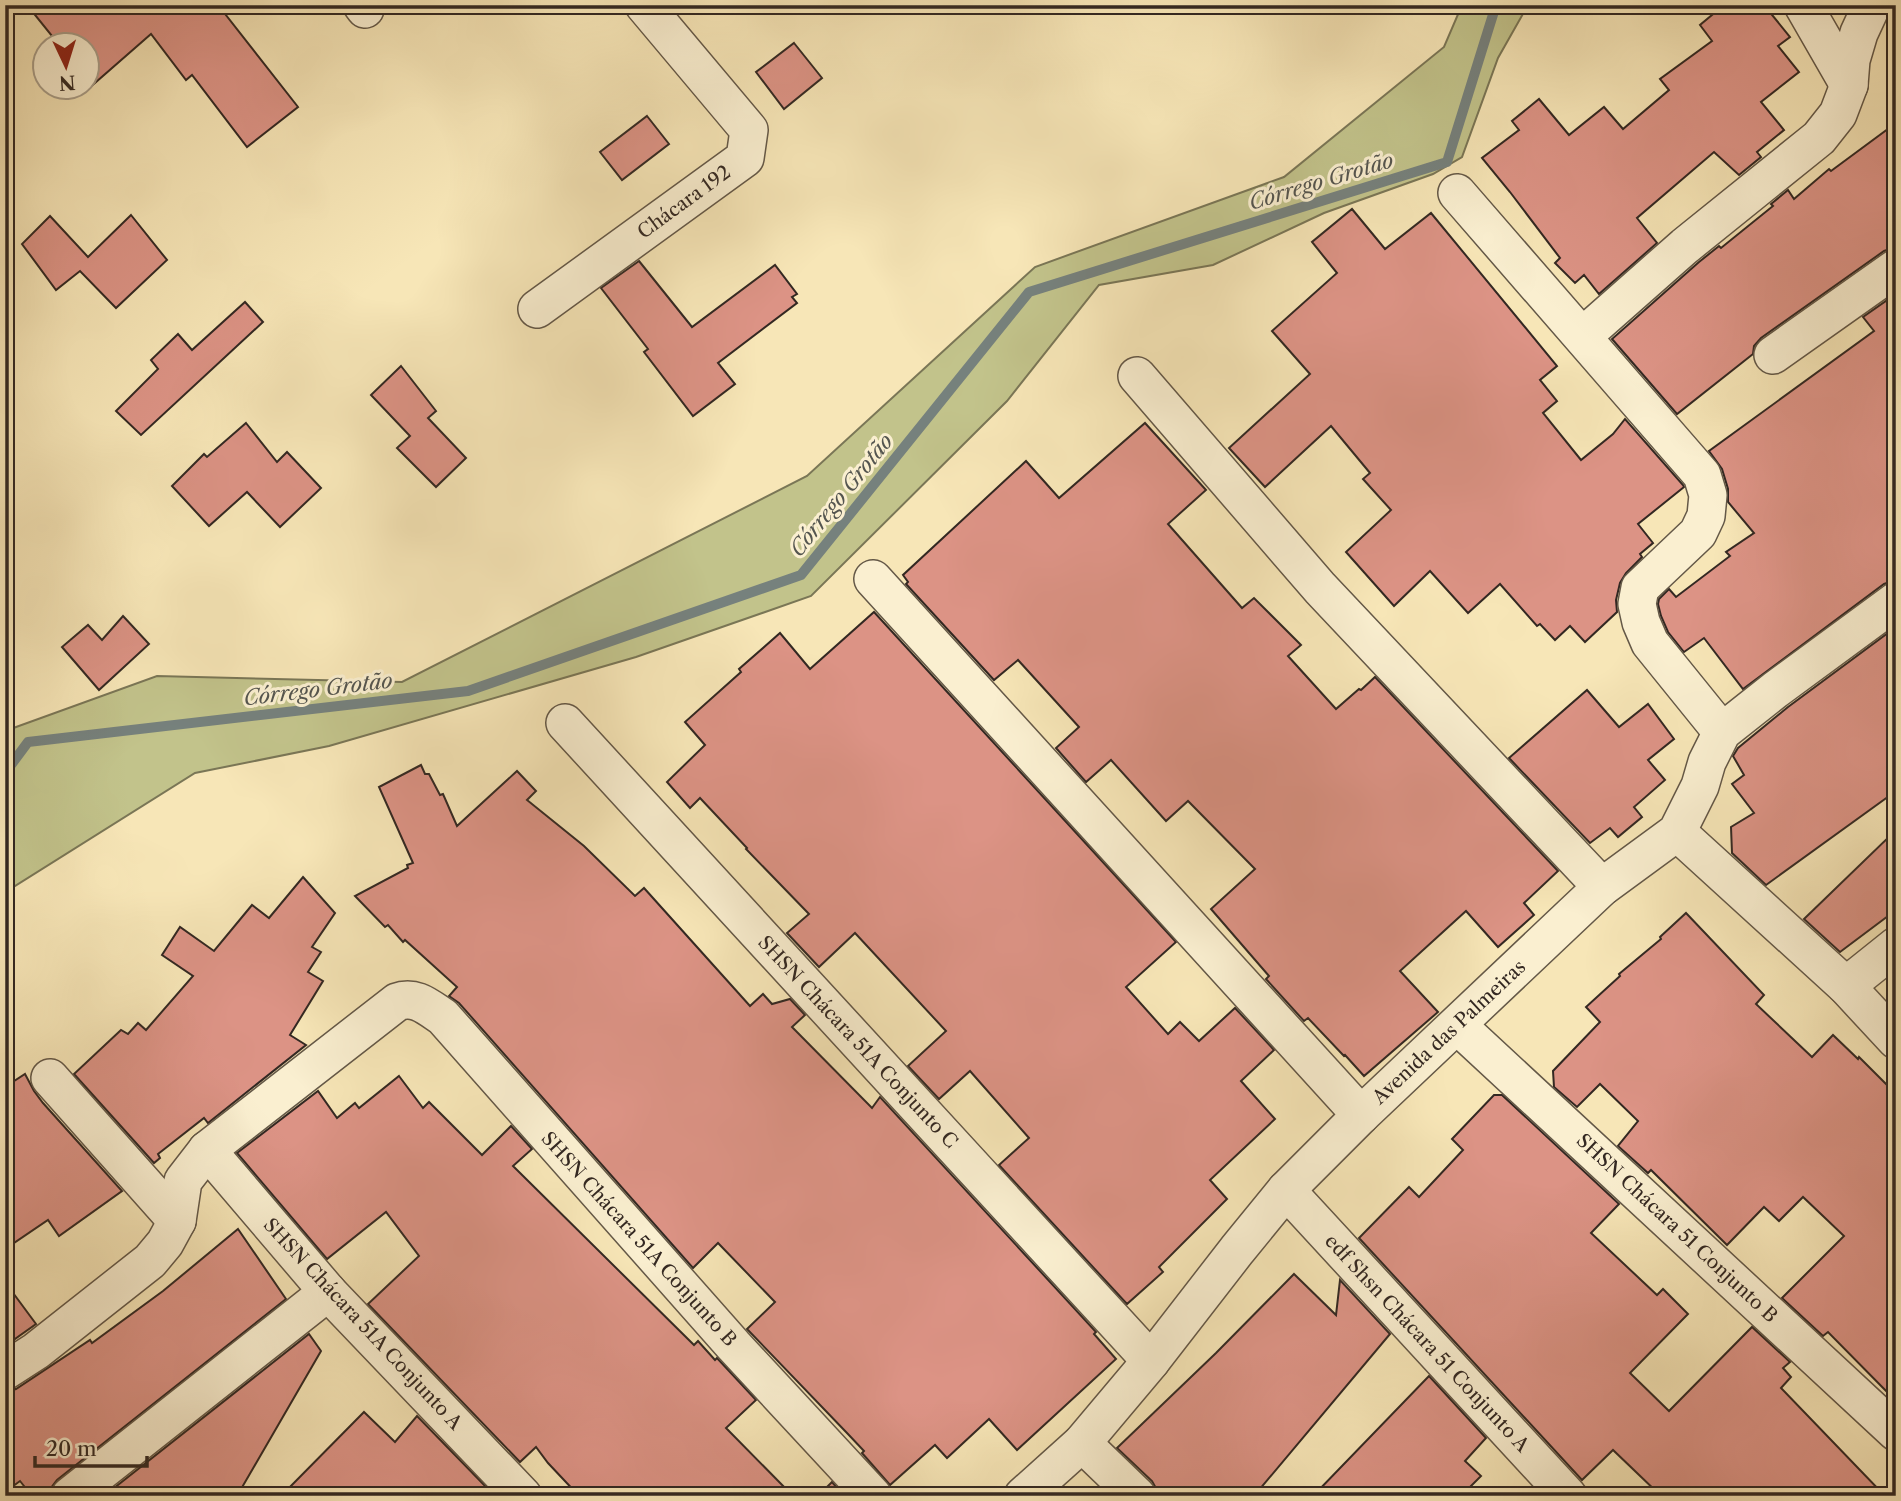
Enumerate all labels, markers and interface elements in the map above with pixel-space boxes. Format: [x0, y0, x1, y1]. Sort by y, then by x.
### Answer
north arrow [32, 32, 102, 102]
text: N [58, 70, 76, 95]
water label: Córrego Grotão [1246, 147, 1397, 215]
street label: Chácara 192 [633, 161, 735, 243]
water label: Córrego Grotão [784, 429, 898, 561]
water label: Córrego Grotão [242, 667, 394, 711]
street label: SHSN Chácara 51A Conjunto C [753, 931, 963, 1153]
street label: Avenida das Palmeiras [1367, 955, 1530, 1110]
street label: SHSN Chácara 51A Conjunto B [537, 1127, 741, 1351]
street label: SHSN Chácara 51 Conjunto B [1572, 1129, 1782, 1327]
street label: SHSN Chácara 51A Conjunto A [259, 1214, 468, 1435]
street label: edf Shsn Chácara 51 Conjunto A [1320, 1229, 1535, 1457]
scale bar [35, 1424, 147, 1468]
text: 20 m [46, 1436, 97, 1461]

